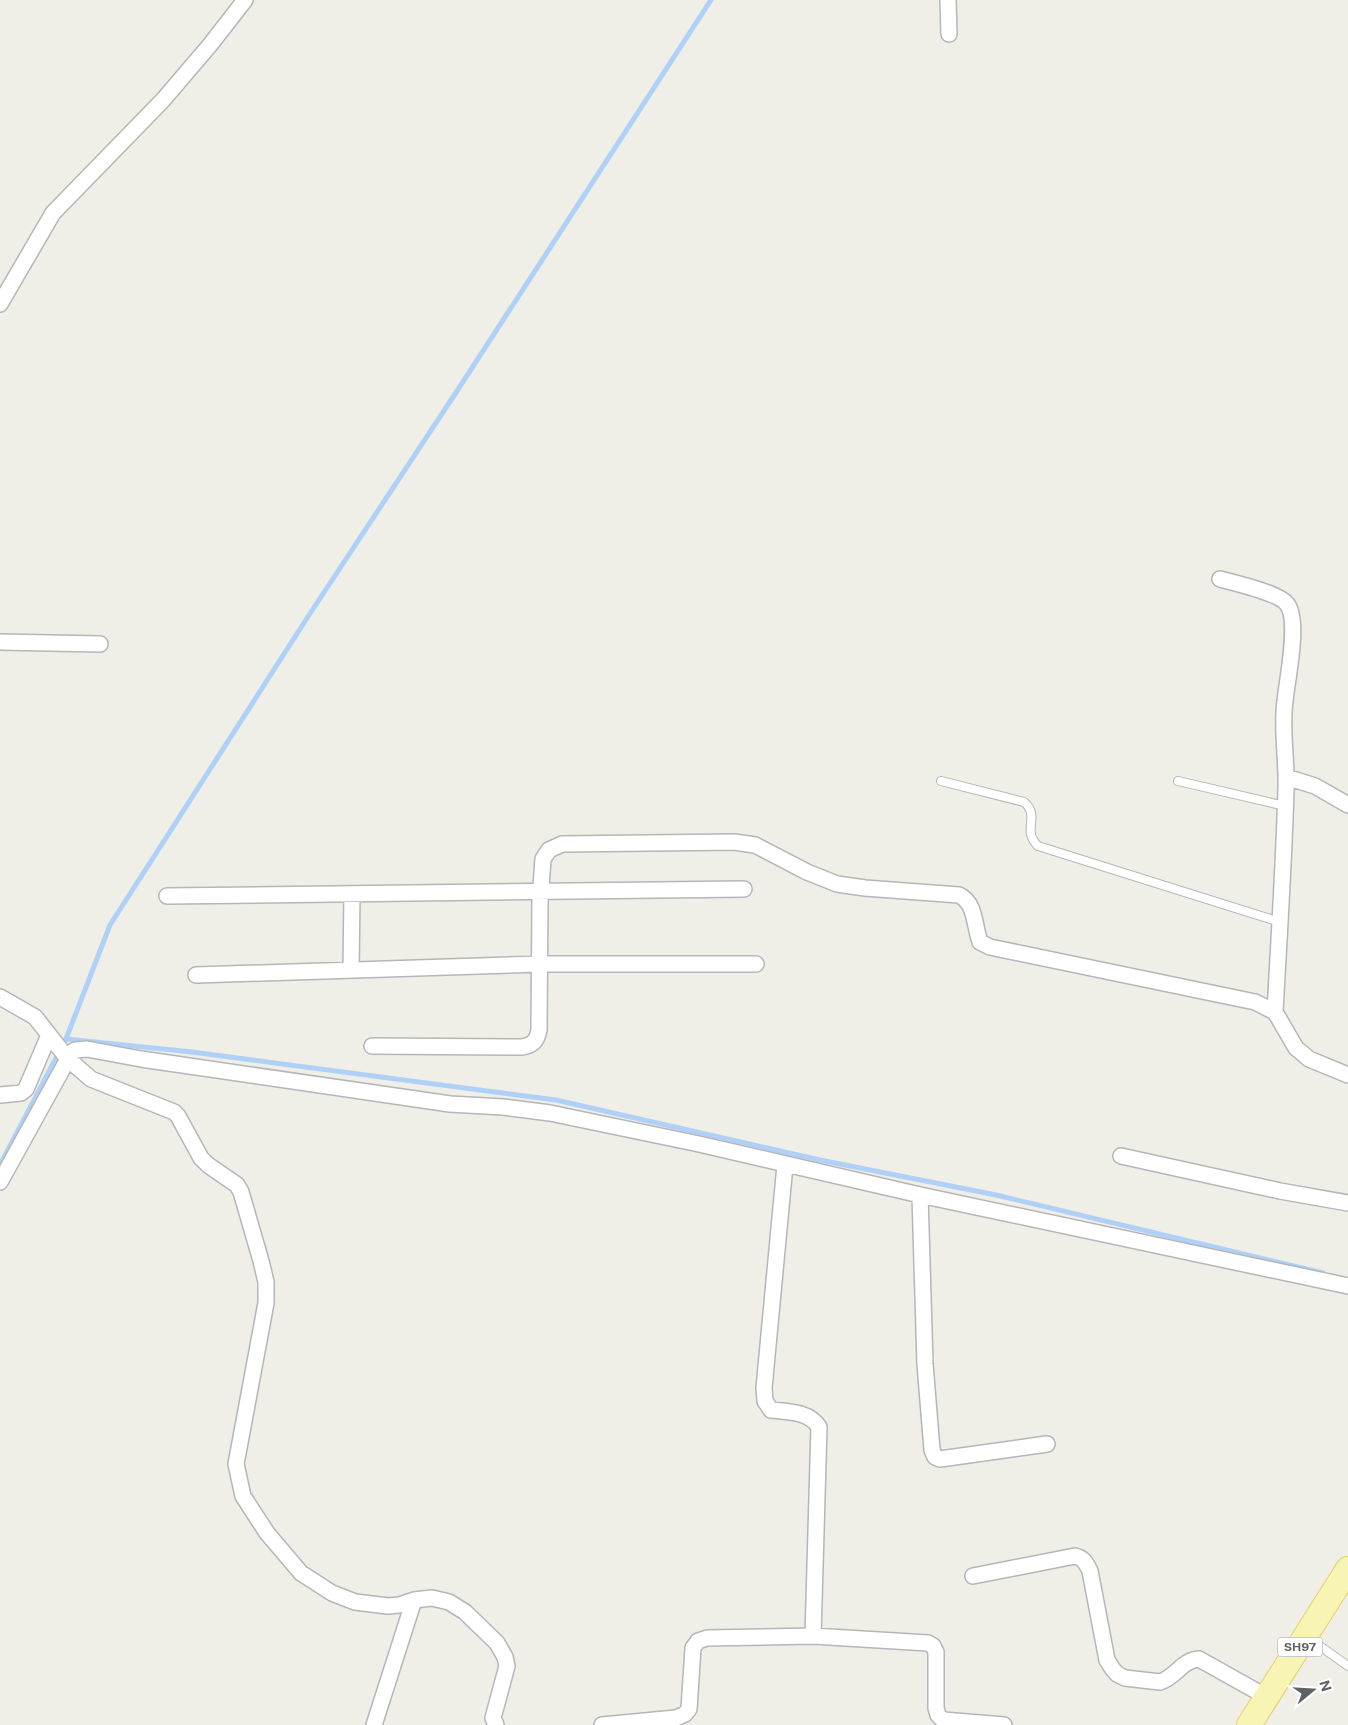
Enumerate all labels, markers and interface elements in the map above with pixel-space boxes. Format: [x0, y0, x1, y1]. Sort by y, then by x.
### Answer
road number: SH97 [1278, 1638, 1322, 1656]
north arrow [1288, 1665, 1338, 1715]
text: N [1316, 1678, 1335, 1694]

